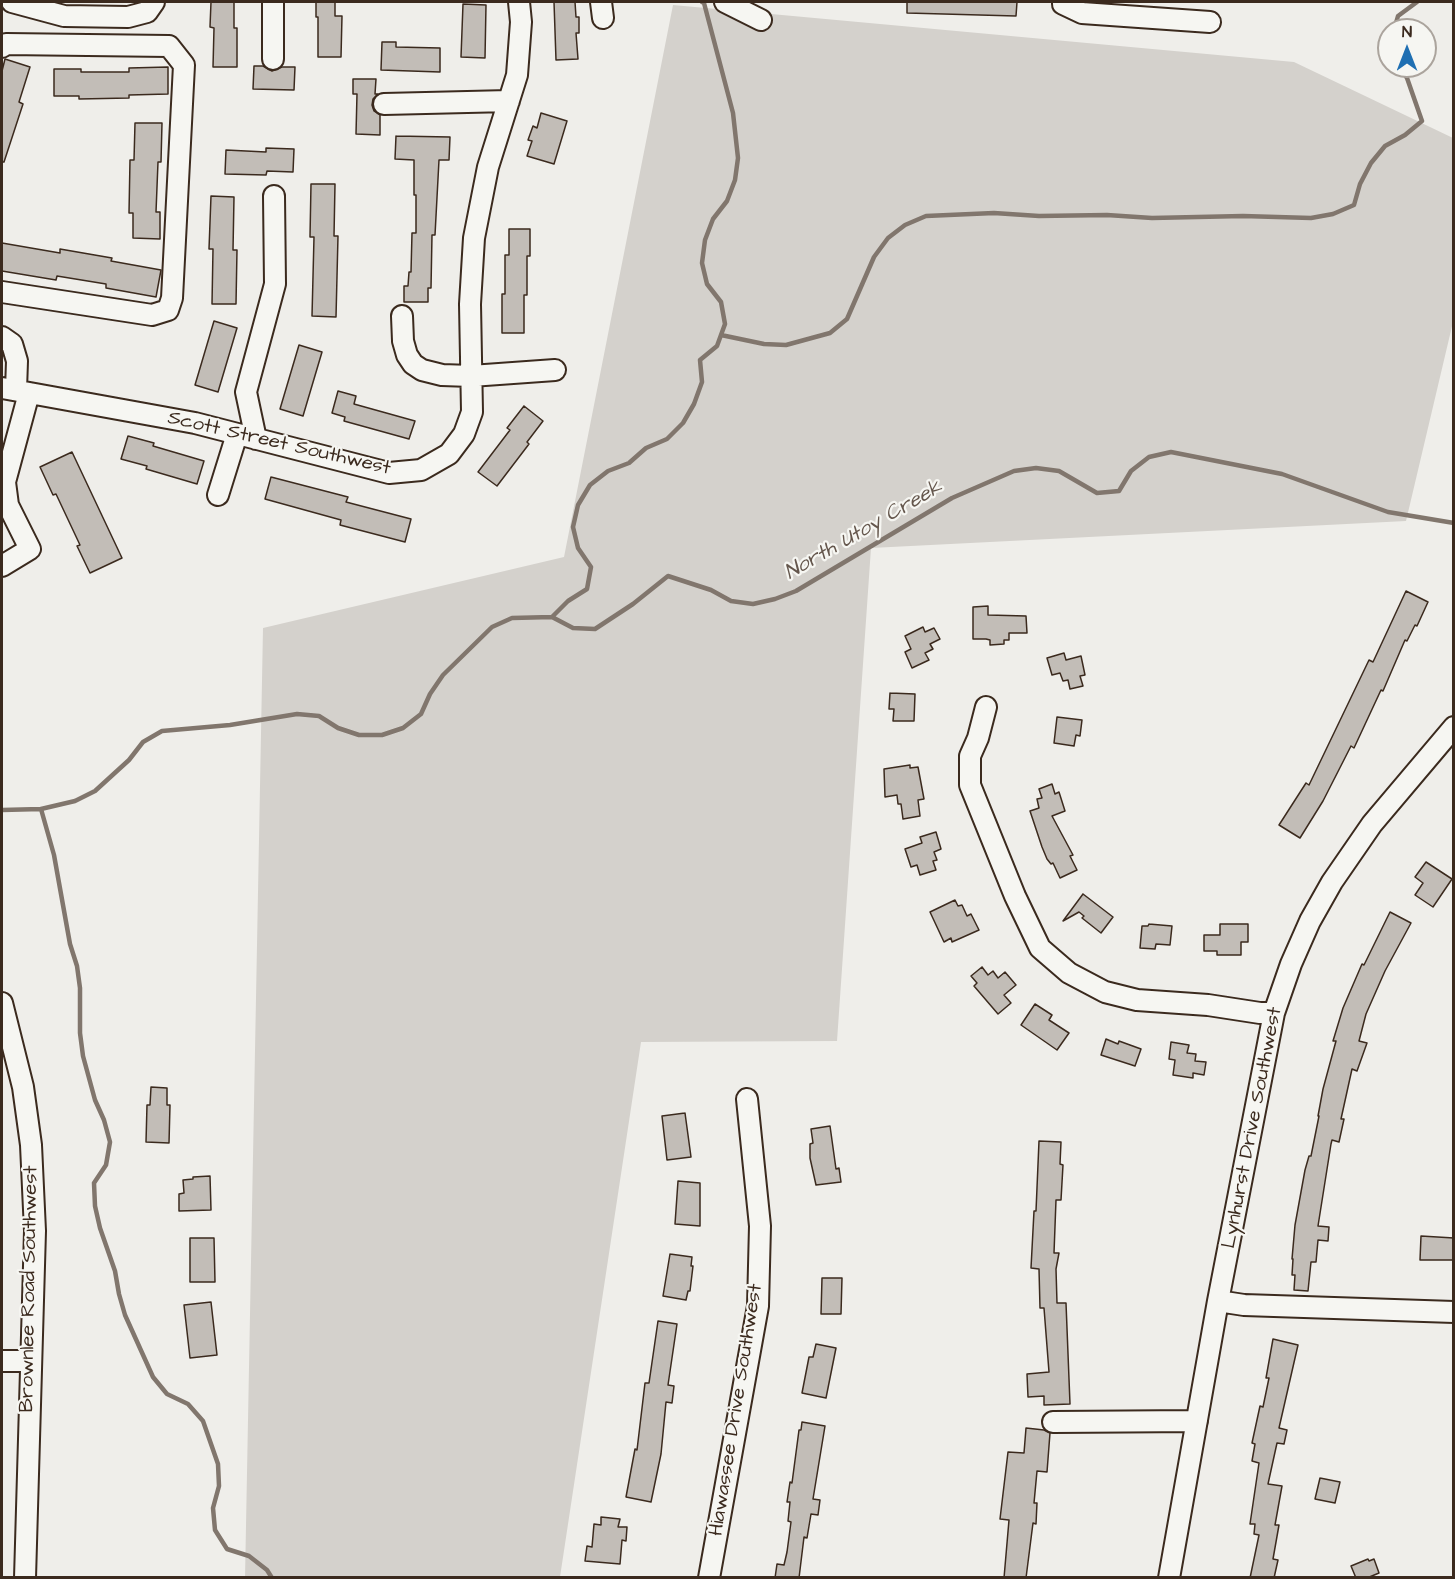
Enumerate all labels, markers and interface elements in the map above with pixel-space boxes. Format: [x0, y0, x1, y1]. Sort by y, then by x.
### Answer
north arrow [1377, 18, 1437, 78]
text: N [1402, 21, 1412, 43]
street label: Scott Street Southwest [165, 407, 393, 481]
water label: North Utoy Creek [781, 476, 947, 586]
street label: Lynhurst Drive Southwest [1218, 1005, 1288, 1251]
street label: Brownlee Road Southwest [16, 1165, 44, 1413]
street label: Hiawassee Drive Southwest [705, 1282, 769, 1538]

